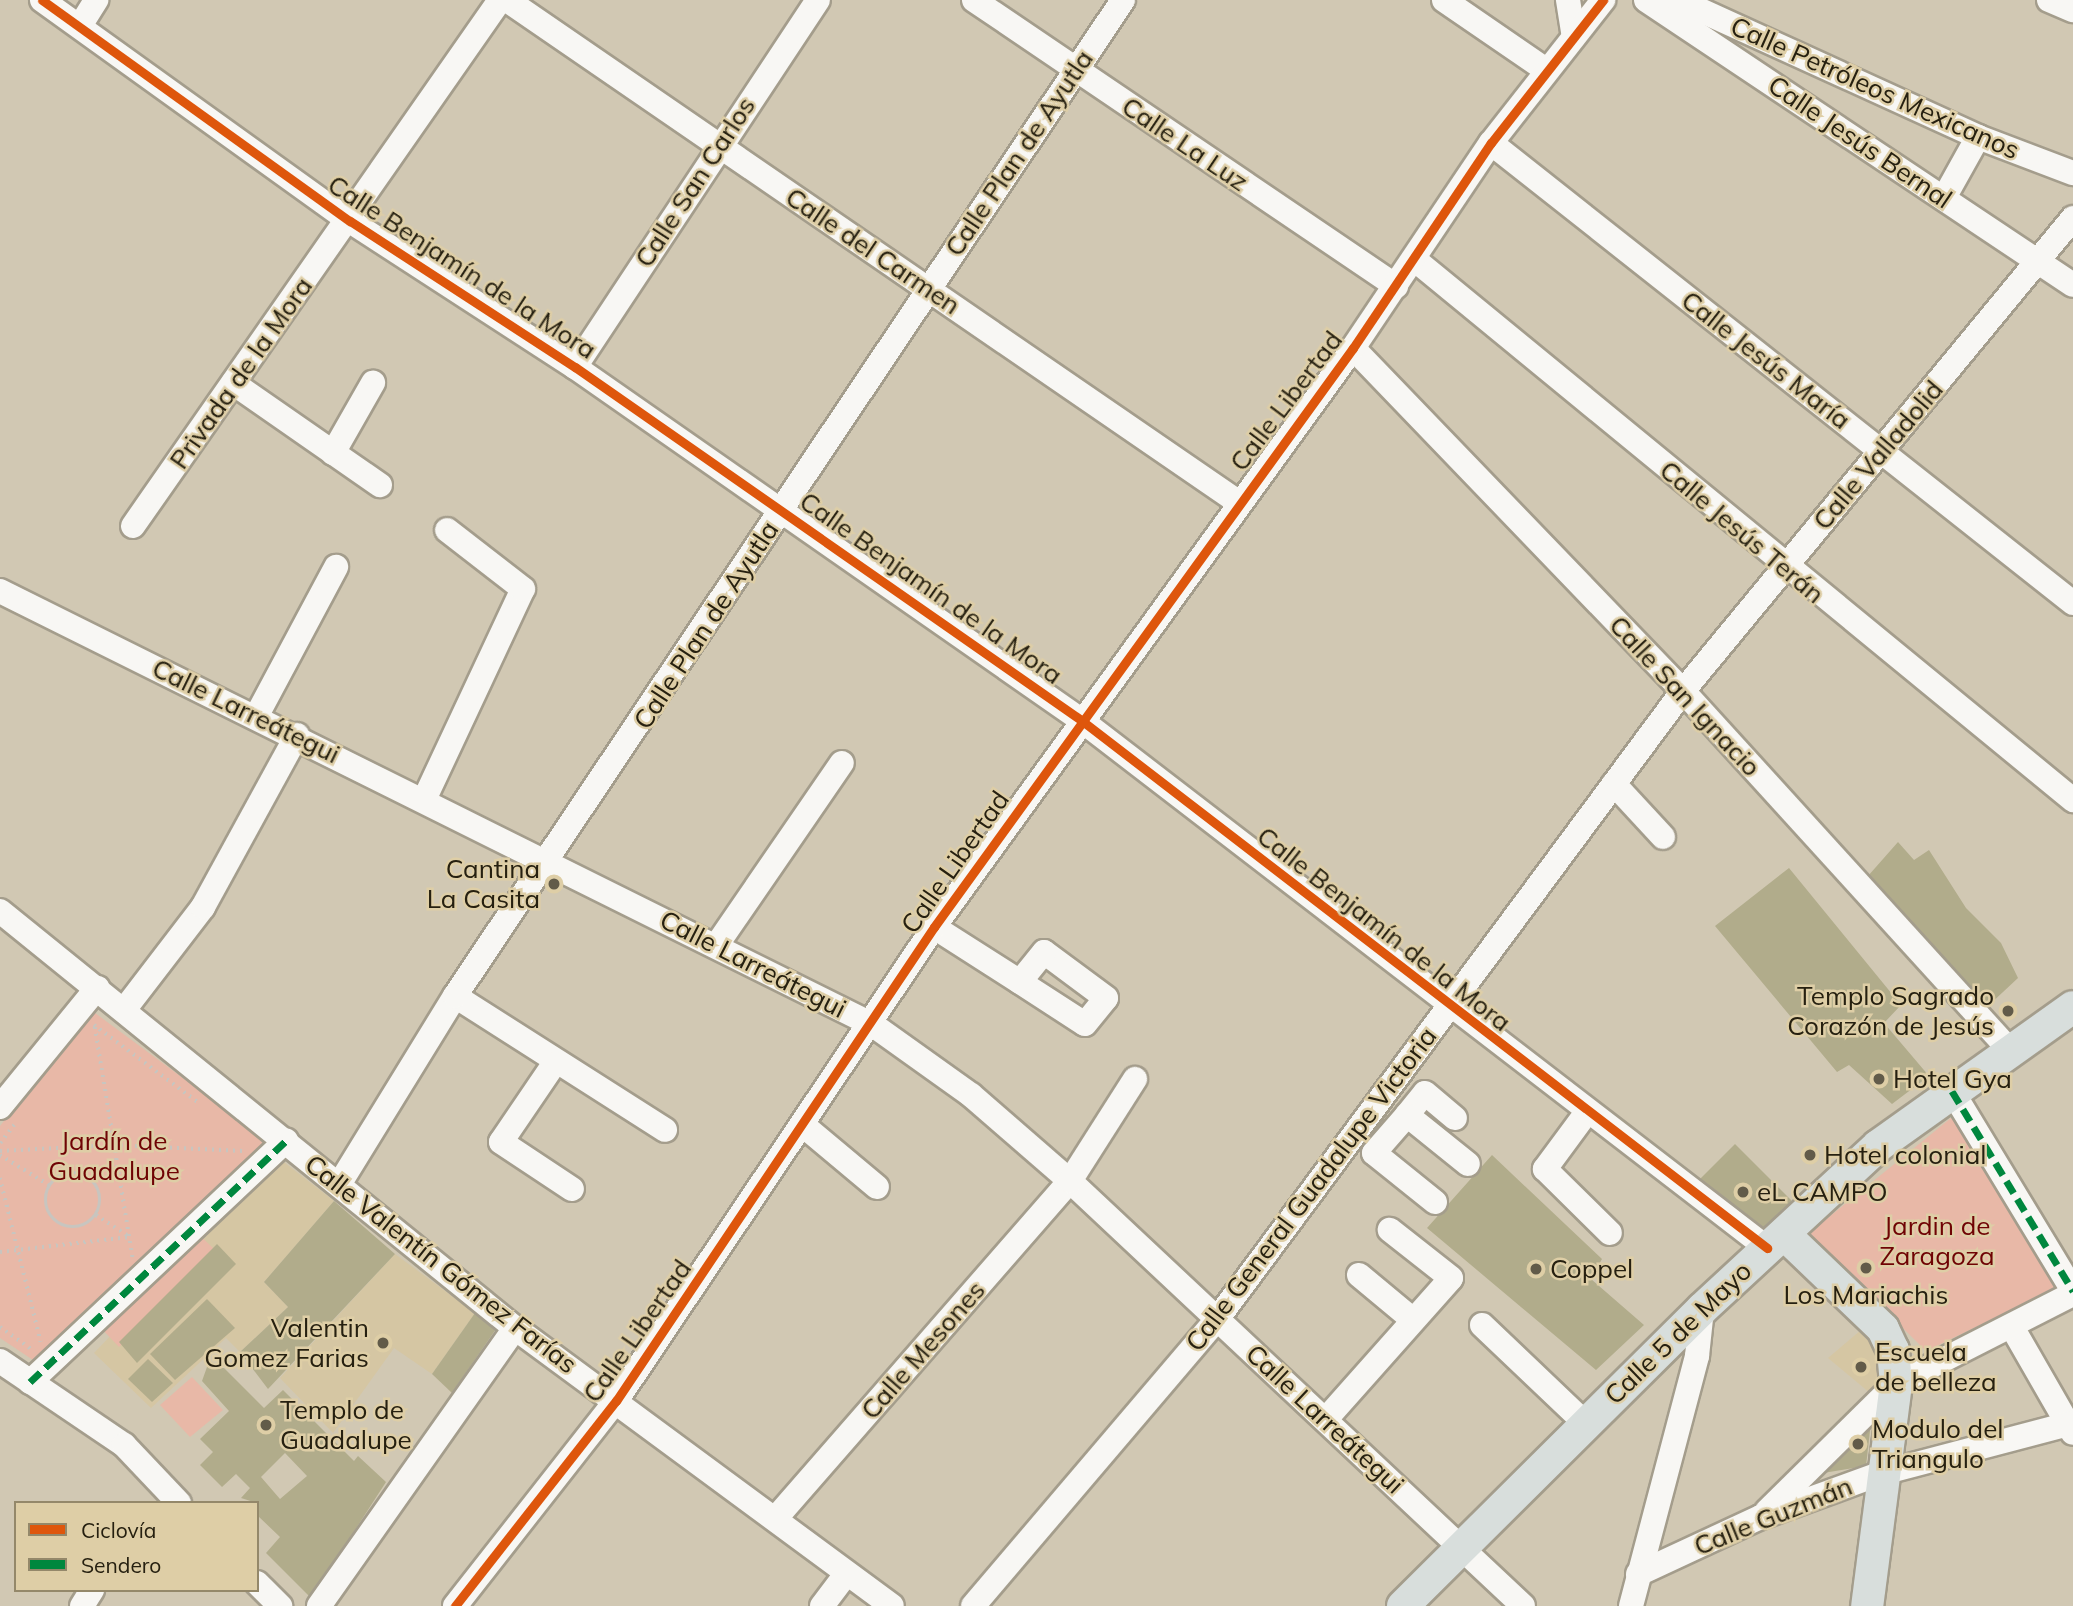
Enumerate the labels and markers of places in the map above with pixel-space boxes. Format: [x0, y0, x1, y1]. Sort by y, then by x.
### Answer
place label: Cantina La Casita [427, 853, 540, 914]
marker: Cantina La Casita [546, 876, 562, 892]
place label: Templo Sagrado Corazón de Jesús [1787, 980, 1994, 1042]
marker: Templo Sagrado Corazón de Jesús [2000, 1003, 2016, 1019]
place label: Hotel Gya [1893, 1063, 2012, 1095]
marker: Hotel Gya [1871, 1071, 1887, 1087]
place label: Hotel colonial [1824, 1139, 1986, 1171]
marker: Hotel colonial [1802, 1147, 1818, 1163]
place label: eL CAMPO [1757, 1176, 1888, 1208]
marker: eL CAMPO [1735, 1184, 1751, 1200]
place label: Coppel [1550, 1253, 1633, 1285]
marker: Los Mariachis [1858, 1260, 1874, 1276]
marker: Coppel [1528, 1261, 1544, 1277]
place label: Los Mariachis [1784, 1279, 1948, 1311]
place label: Valentin Gomez Farias [204, 1312, 369, 1374]
marker: Valentin Gomez Farias [375, 1335, 391, 1351]
place label: Escuela de belleza [1875, 1336, 1997, 1398]
marker: Escuela de belleza [1853, 1359, 1869, 1375]
place label: Templo de Guadalupe [280, 1394, 412, 1456]
place label: Modulo del Triangulo [1872, 1413, 2004, 1474]
marker: Templo de Guadalupe [258, 1417, 274, 1433]
marker: Modulo del Triangulo [1850, 1436, 1866, 1452]

